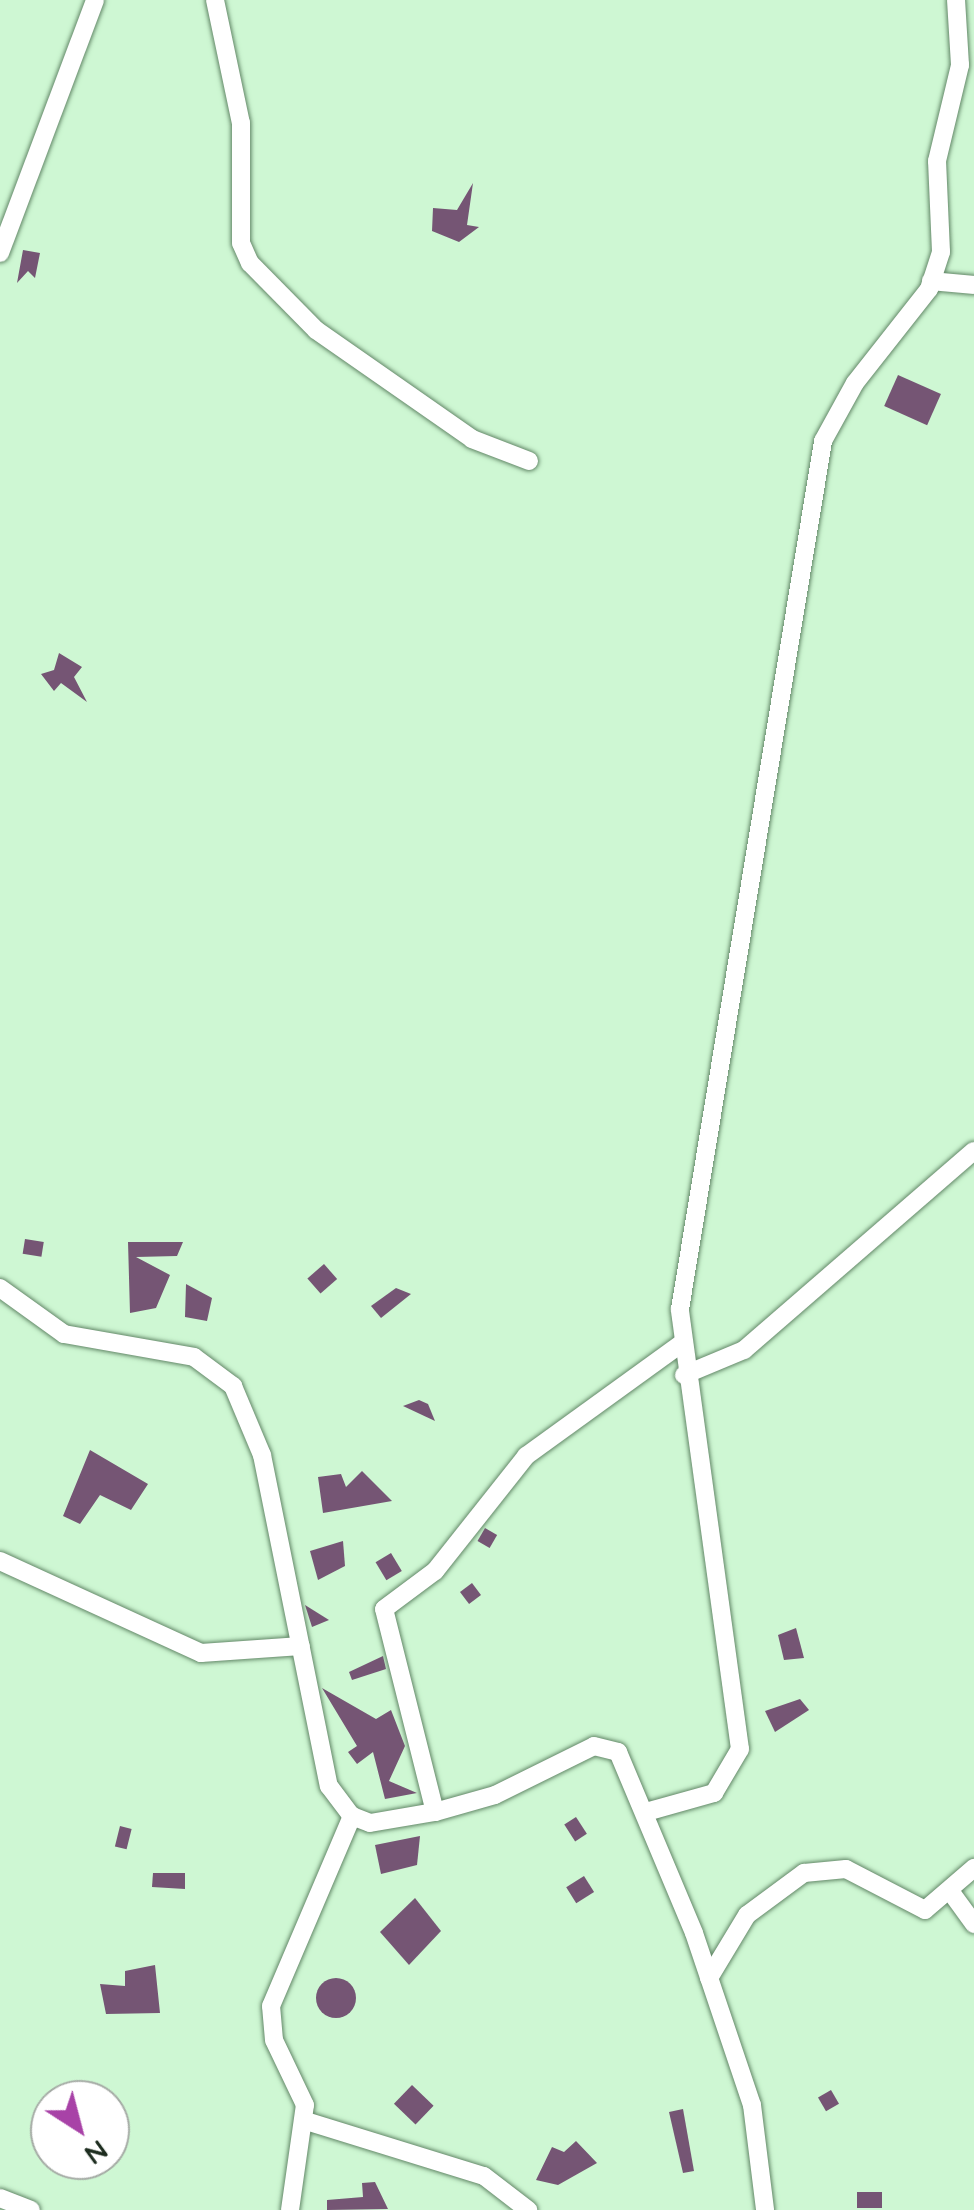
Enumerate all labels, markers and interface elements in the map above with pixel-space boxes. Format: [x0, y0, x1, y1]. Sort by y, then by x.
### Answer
north arrow [30, 2080, 130, 2180]
text: N [78, 2133, 115, 2173]

